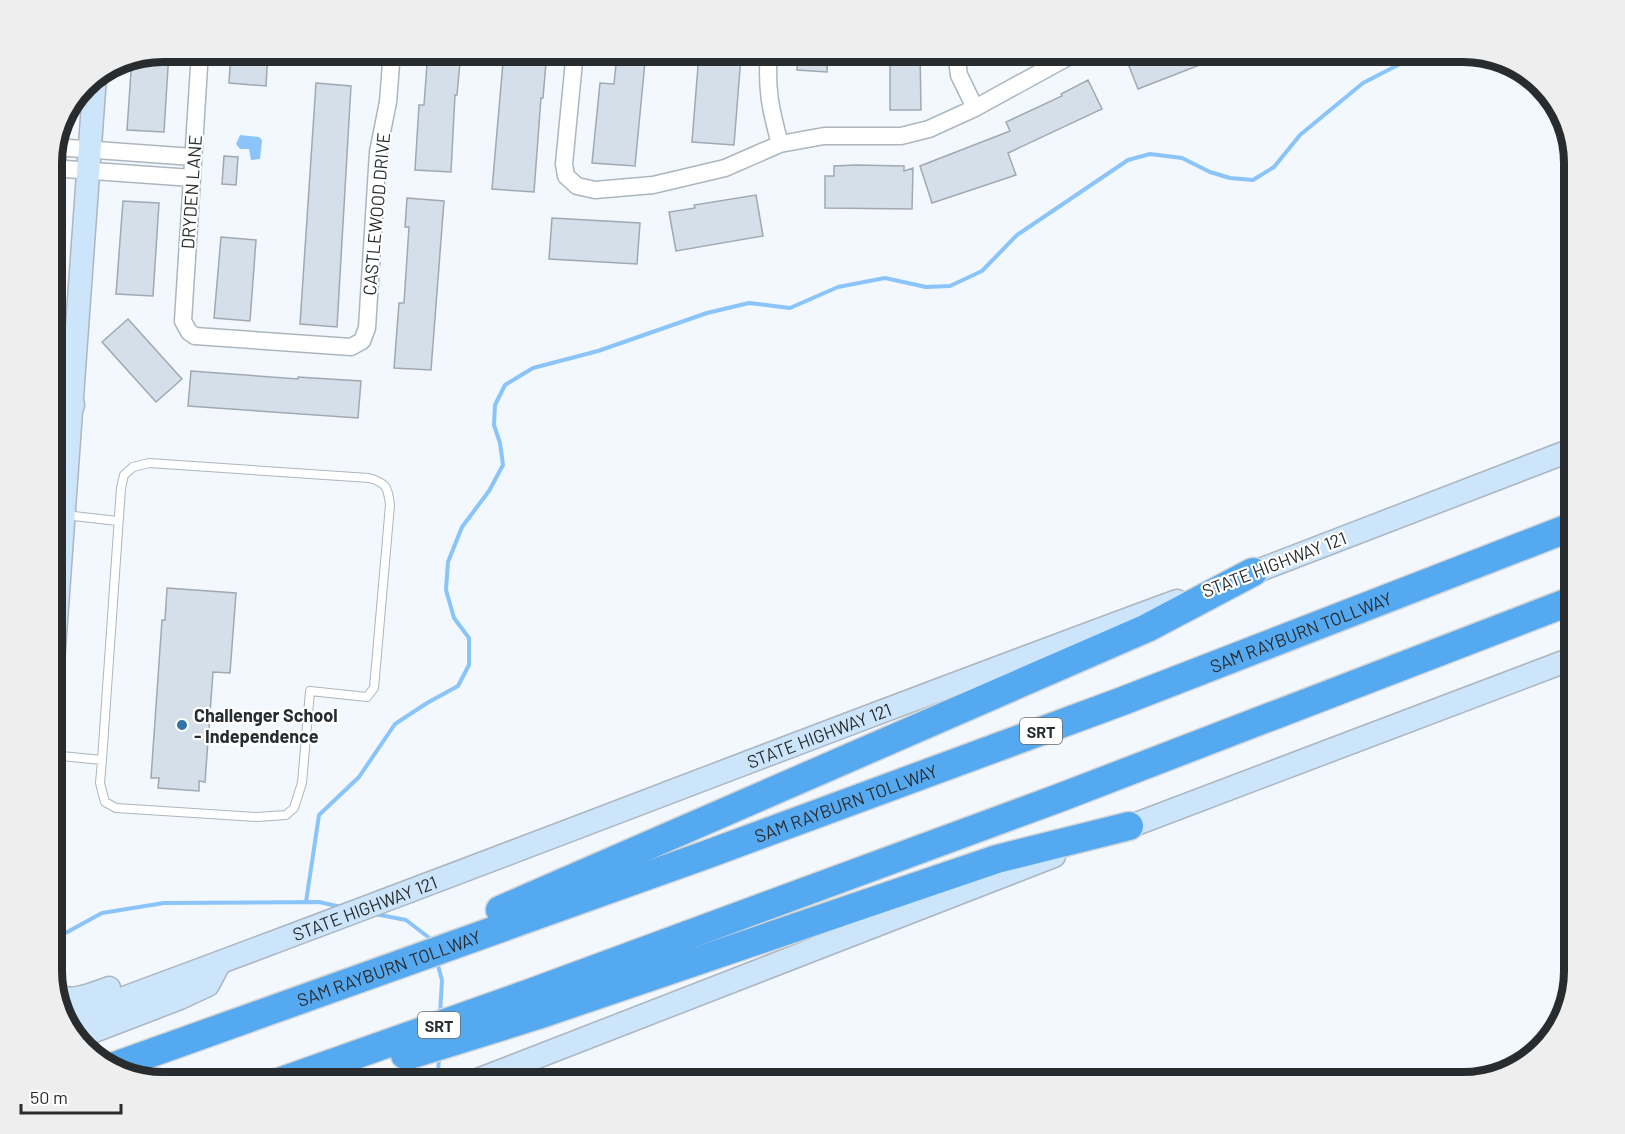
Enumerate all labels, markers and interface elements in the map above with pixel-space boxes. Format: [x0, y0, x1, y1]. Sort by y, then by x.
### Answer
street label: CASTLEWOOD DRIVE [358, 132, 394, 296]
street label: DRYDEN LANE [176, 134, 206, 250]
street label: STATE HIGHWAY 121 [1199, 526, 1349, 602]
street label: SAM RAYBURN TOLLWAY [1207, 587, 1395, 677]
street label: STATE HIGHWAY 121 [744, 698, 894, 773]
place label: Challenger School - Independence [194, 704, 338, 747]
marker: Challenger School - Independence [175, 718, 189, 732]
road number: SRT [1020, 718, 1062, 744]
street label: SAM RAYBURN TOLLWAY [751, 759, 941, 847]
street label: STATE HIGHWAY 121 [289, 871, 440, 945]
street label: SAM RAYBURN TOLLWAY [294, 925, 484, 1011]
road number: SRT [418, 1012, 460, 1038]
scale bar [21, 1077, 122, 1115]
text: 50 m [30, 1086, 68, 1108]

